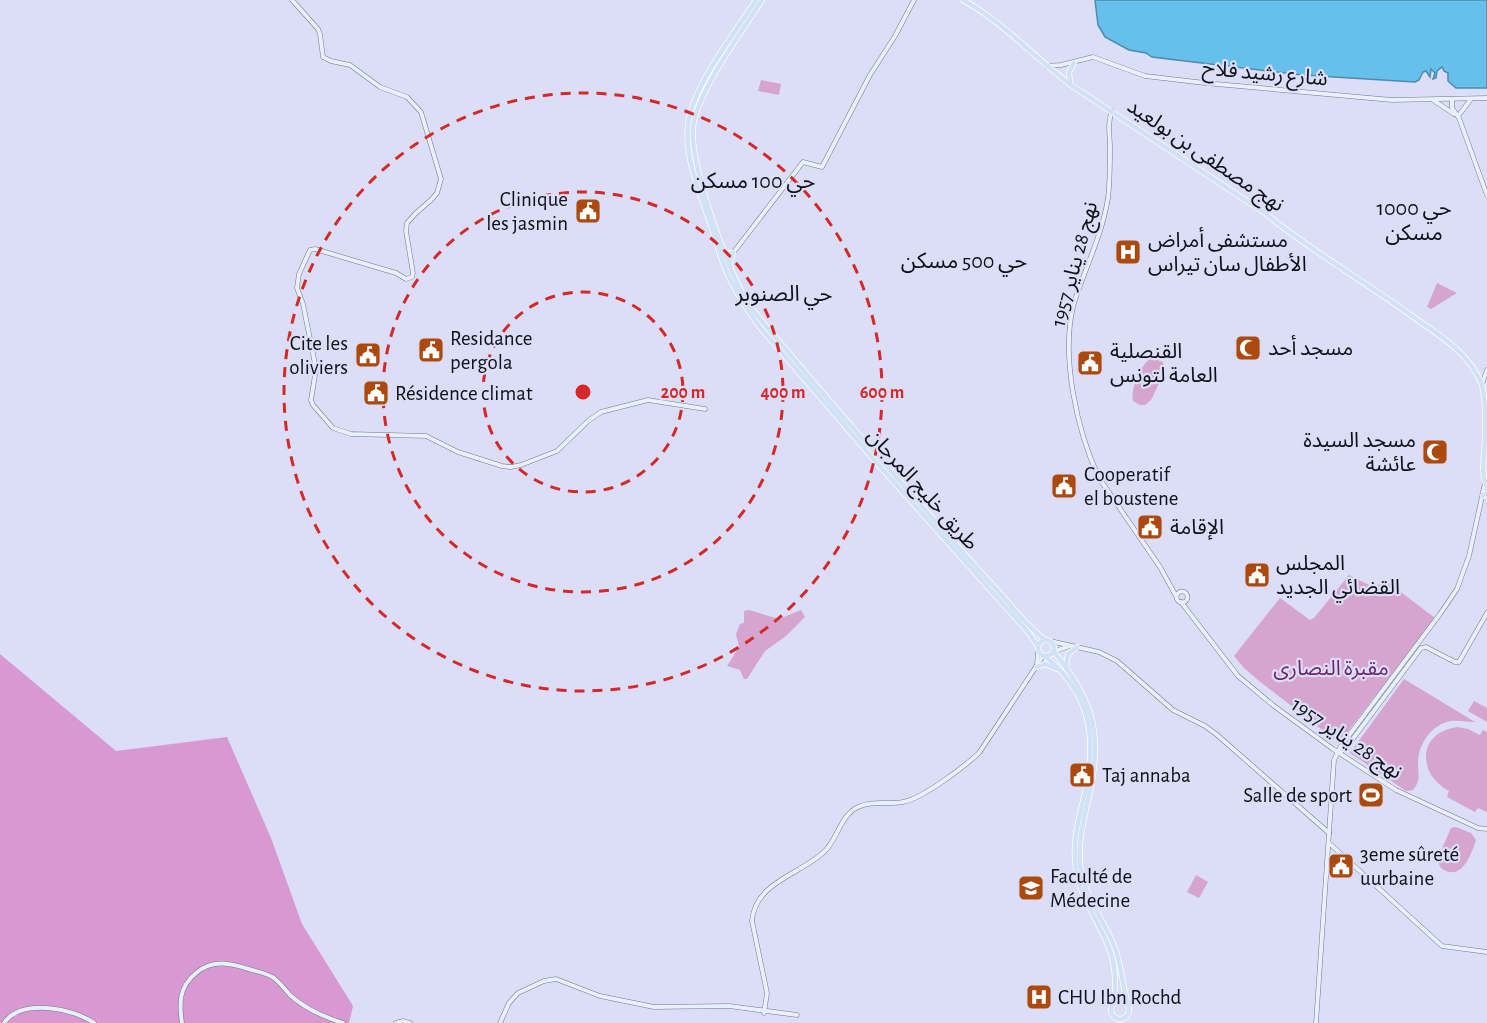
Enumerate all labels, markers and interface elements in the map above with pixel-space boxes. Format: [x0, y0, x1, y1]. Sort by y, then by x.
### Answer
street label: شارع رشيد فلاح [1201, 58, 1329, 93]
street label: نهج مصطفى بن بولعيد [1121, 95, 1288, 219]
district label: حي 100 مسكن [691, 170, 815, 197]
place label: Clinique les jasmin [486, 189, 568, 234]
public building icon: Clinique les jasmin [573, 196, 603, 226]
district label: حي 1000 مسكن [1376, 197, 1452, 245]
street label: نهج 28 يناير 1957 [1048, 199, 1105, 330]
place label: مستشفى أمراض الأطفال سان تيراس [1148, 227, 1307, 276]
hospital icon: مستشفى أمراض الأطفال سان تيراس [1113, 237, 1143, 267]
district label: حي 500 مسكن [901, 250, 1027, 277]
district label: حي الصنوبر [734, 283, 833, 310]
place label: Residance pergola [450, 328, 532, 373]
place label: Cite les oliviers [289, 333, 348, 378]
mosque icon: مسجد أحد [1233, 333, 1263, 363]
public building icon: Residance pergola [416, 335, 446, 365]
place label: مسجد أحد [1268, 335, 1353, 359]
public building icon: Cite les oliviers [353, 340, 383, 370]
place label: القنصلية العامة لتونس [1110, 341, 1218, 387]
public building icon: القنصلية العامة لتونس [1075, 348, 1105, 378]
public building icon: Résidence climat [361, 378, 391, 408]
centre of rings [573, 382, 593, 402]
place label: Résidence climat [395, 383, 533, 404]
text: 200 m [661, 384, 705, 402]
text: 400 m [760, 384, 806, 402]
text: 600 m [860, 384, 904, 402]
street label: طريق خليج المرجان [860, 425, 982, 557]
place label: مسجد السيدة عائشة [1303, 430, 1416, 475]
mosque icon: مسجد السيدة عائشة [1420, 437, 1450, 467]
place label: Cooperatif el boustene [1084, 464, 1179, 509]
public building icon: Cooperatif el boustene [1049, 471, 1079, 501]
public building icon: الإقامة [1135, 512, 1165, 542]
place label: الإقامة [1170, 517, 1224, 540]
place label: المجلس القضائي الجديد [1276, 553, 1400, 603]
public building icon: المجلس القضائي الجديد [1242, 560, 1272, 590]
park label: مقبرة النصارى [1273, 658, 1389, 680]
street label: نهج 28 يناير 1957 [1285, 694, 1406, 786]
public building icon: Taj annaba [1067, 760, 1097, 790]
place label: Taj annaba [1102, 765, 1191, 786]
sports icon: Salle de sport [1356, 780, 1386, 810]
place label: Salle de sport [1243, 785, 1352, 806]
place label: 3eme sûreté uurbaine [1360, 844, 1459, 889]
public building icon: 3eme sûreté uurbaine [1326, 851, 1356, 881]
place label: Faculté de Médecine [1050, 866, 1132, 911]
school or university icon: Faculté de Médecine [1016, 873, 1046, 903]
hospital icon: CHU Ibn Rochd [1024, 982, 1054, 1012]
place label: CHU Ibn Rochd [1058, 987, 1182, 1008]

